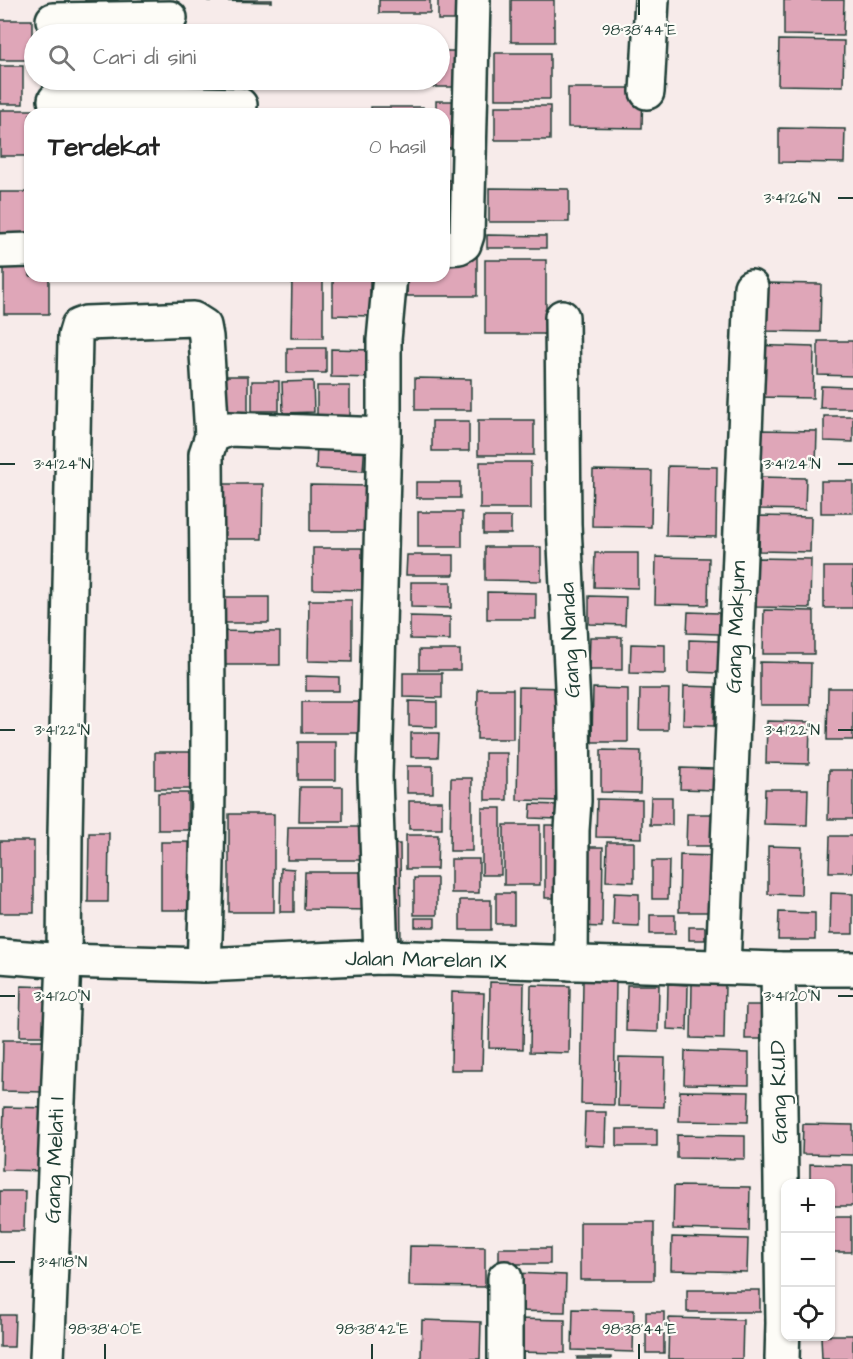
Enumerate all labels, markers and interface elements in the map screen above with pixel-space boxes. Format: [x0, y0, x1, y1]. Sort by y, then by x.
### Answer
text: 98°38'44"E [602, 20, 676, 41]
search box [24, 24, 450, 90]
icon: search [45, 41, 78, 74]
text: Cari di sini [93, 42, 196, 73]
text: Terdekat [48, 129, 160, 165]
text: 0 hasil [369, 133, 426, 161]
text: 3°41'26"N [764, 188, 820, 209]
text: 3°41'24"N [33, 454, 91, 475]
text: 3°41'24"N [763, 454, 821, 475]
street label: Gang Makjum [718, 560, 755, 694]
street label: Gang Nanda [551, 581, 590, 699]
text: 3°41'22"N [34, 720, 90, 741]
text: 3°41'22"N [764, 720, 820, 741]
street label: Jalan Marelan IX [345, 943, 507, 977]
text: 3°41'20"N [34, 986, 90, 1007]
text: 3°41'20"N [764, 986, 820, 1007]
street label: Gang K.U.D [763, 1040, 796, 1144]
street label: Gang Melati I [37, 1096, 74, 1224]
map controls [781, 1179, 835, 1341]
button: + [781, 1179, 835, 1233]
button: − [781, 1233, 835, 1287]
text: 3°41'18"N [37, 1252, 87, 1273]
button: locate [781, 1287, 835, 1341]
text: 98°38'40"E [68, 1319, 142, 1340]
text: 98°38'42"E [336, 1319, 408, 1340]
text: 98°38'44"E [602, 1319, 676, 1340]

